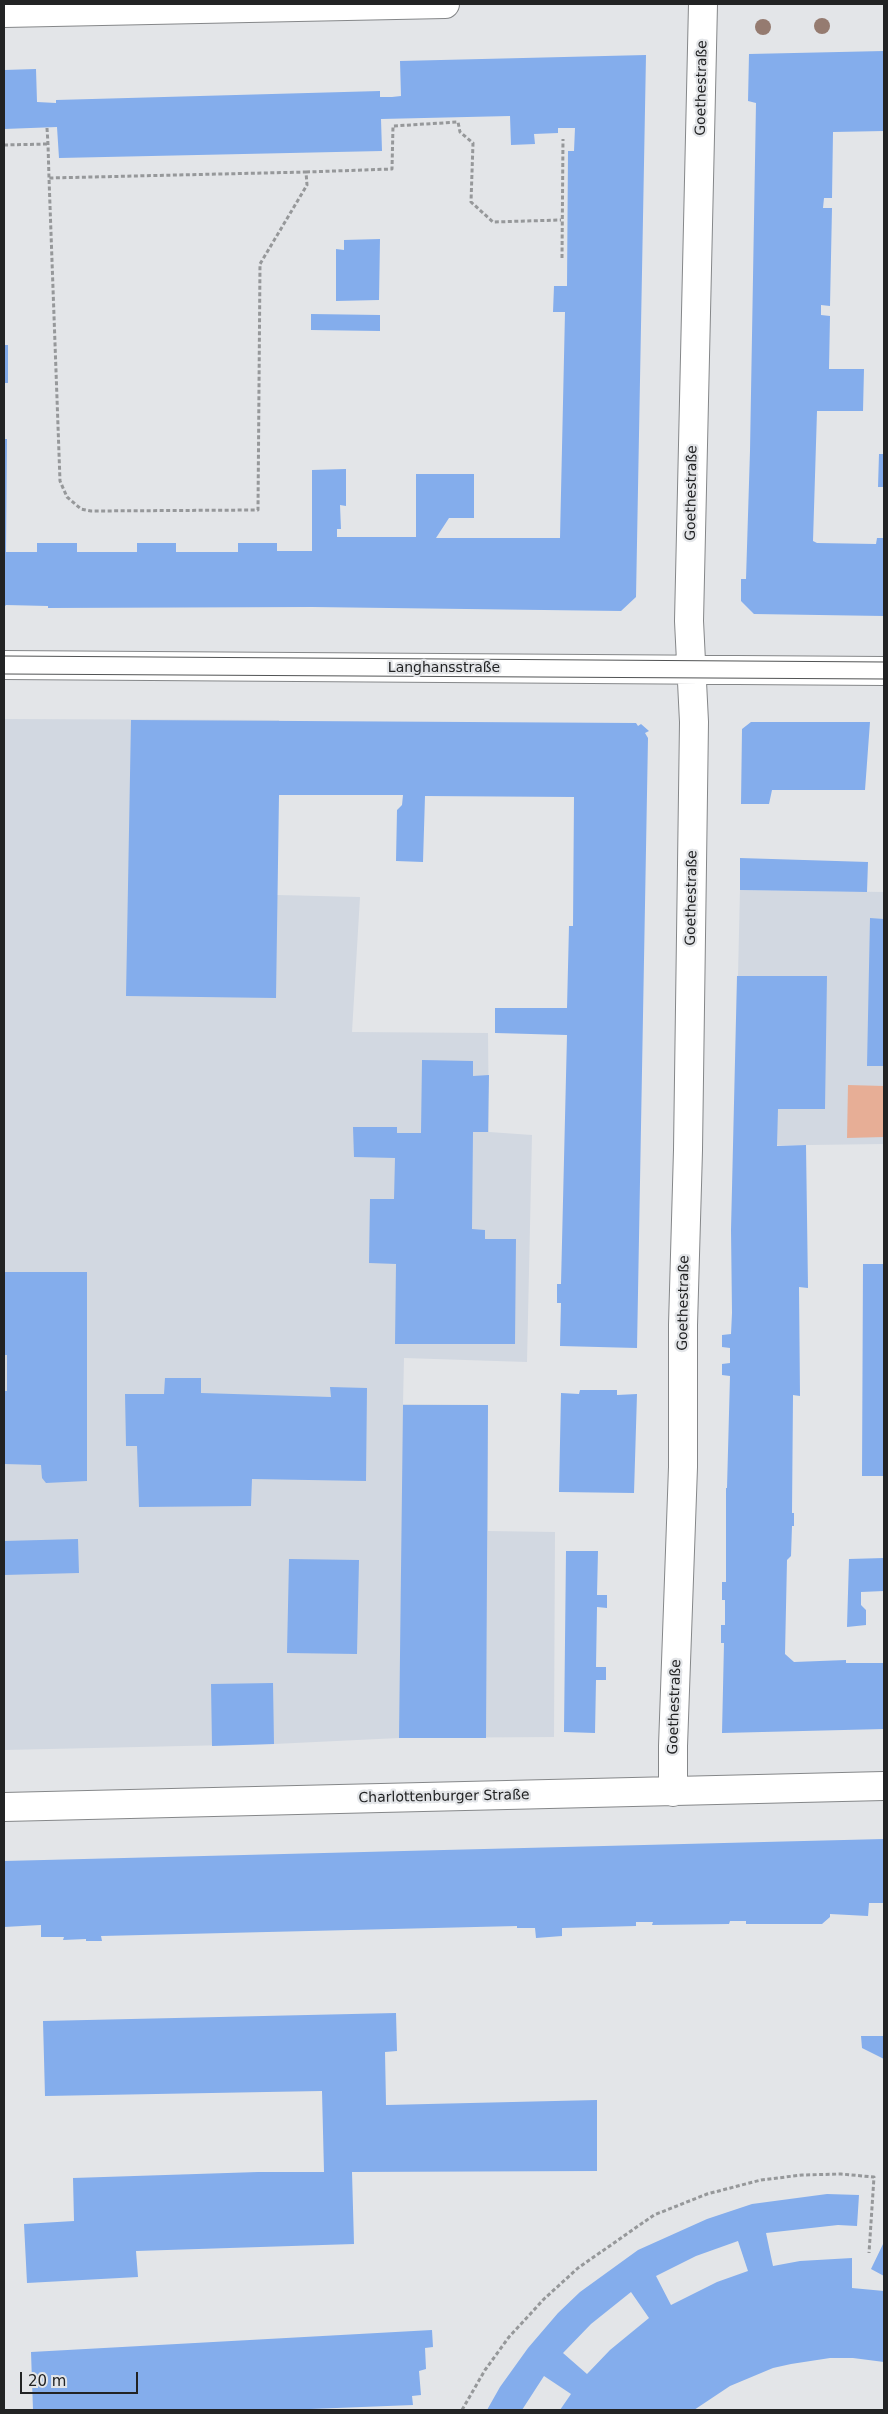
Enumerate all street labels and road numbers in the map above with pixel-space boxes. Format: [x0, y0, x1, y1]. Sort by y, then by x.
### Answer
street label: Goethestraße [693, 40, 711, 136]
street label: Goethestraße [683, 445, 701, 541]
street label: Langhansstraße [388, 660, 500, 676]
street label: Goethestraße [683, 850, 701, 946]
street label: Goethestraße [675, 1255, 693, 1351]
street label: Goethestraße [665, 1659, 685, 1755]
street label: Charlottenburger Straße [358, 1787, 530, 1807]

